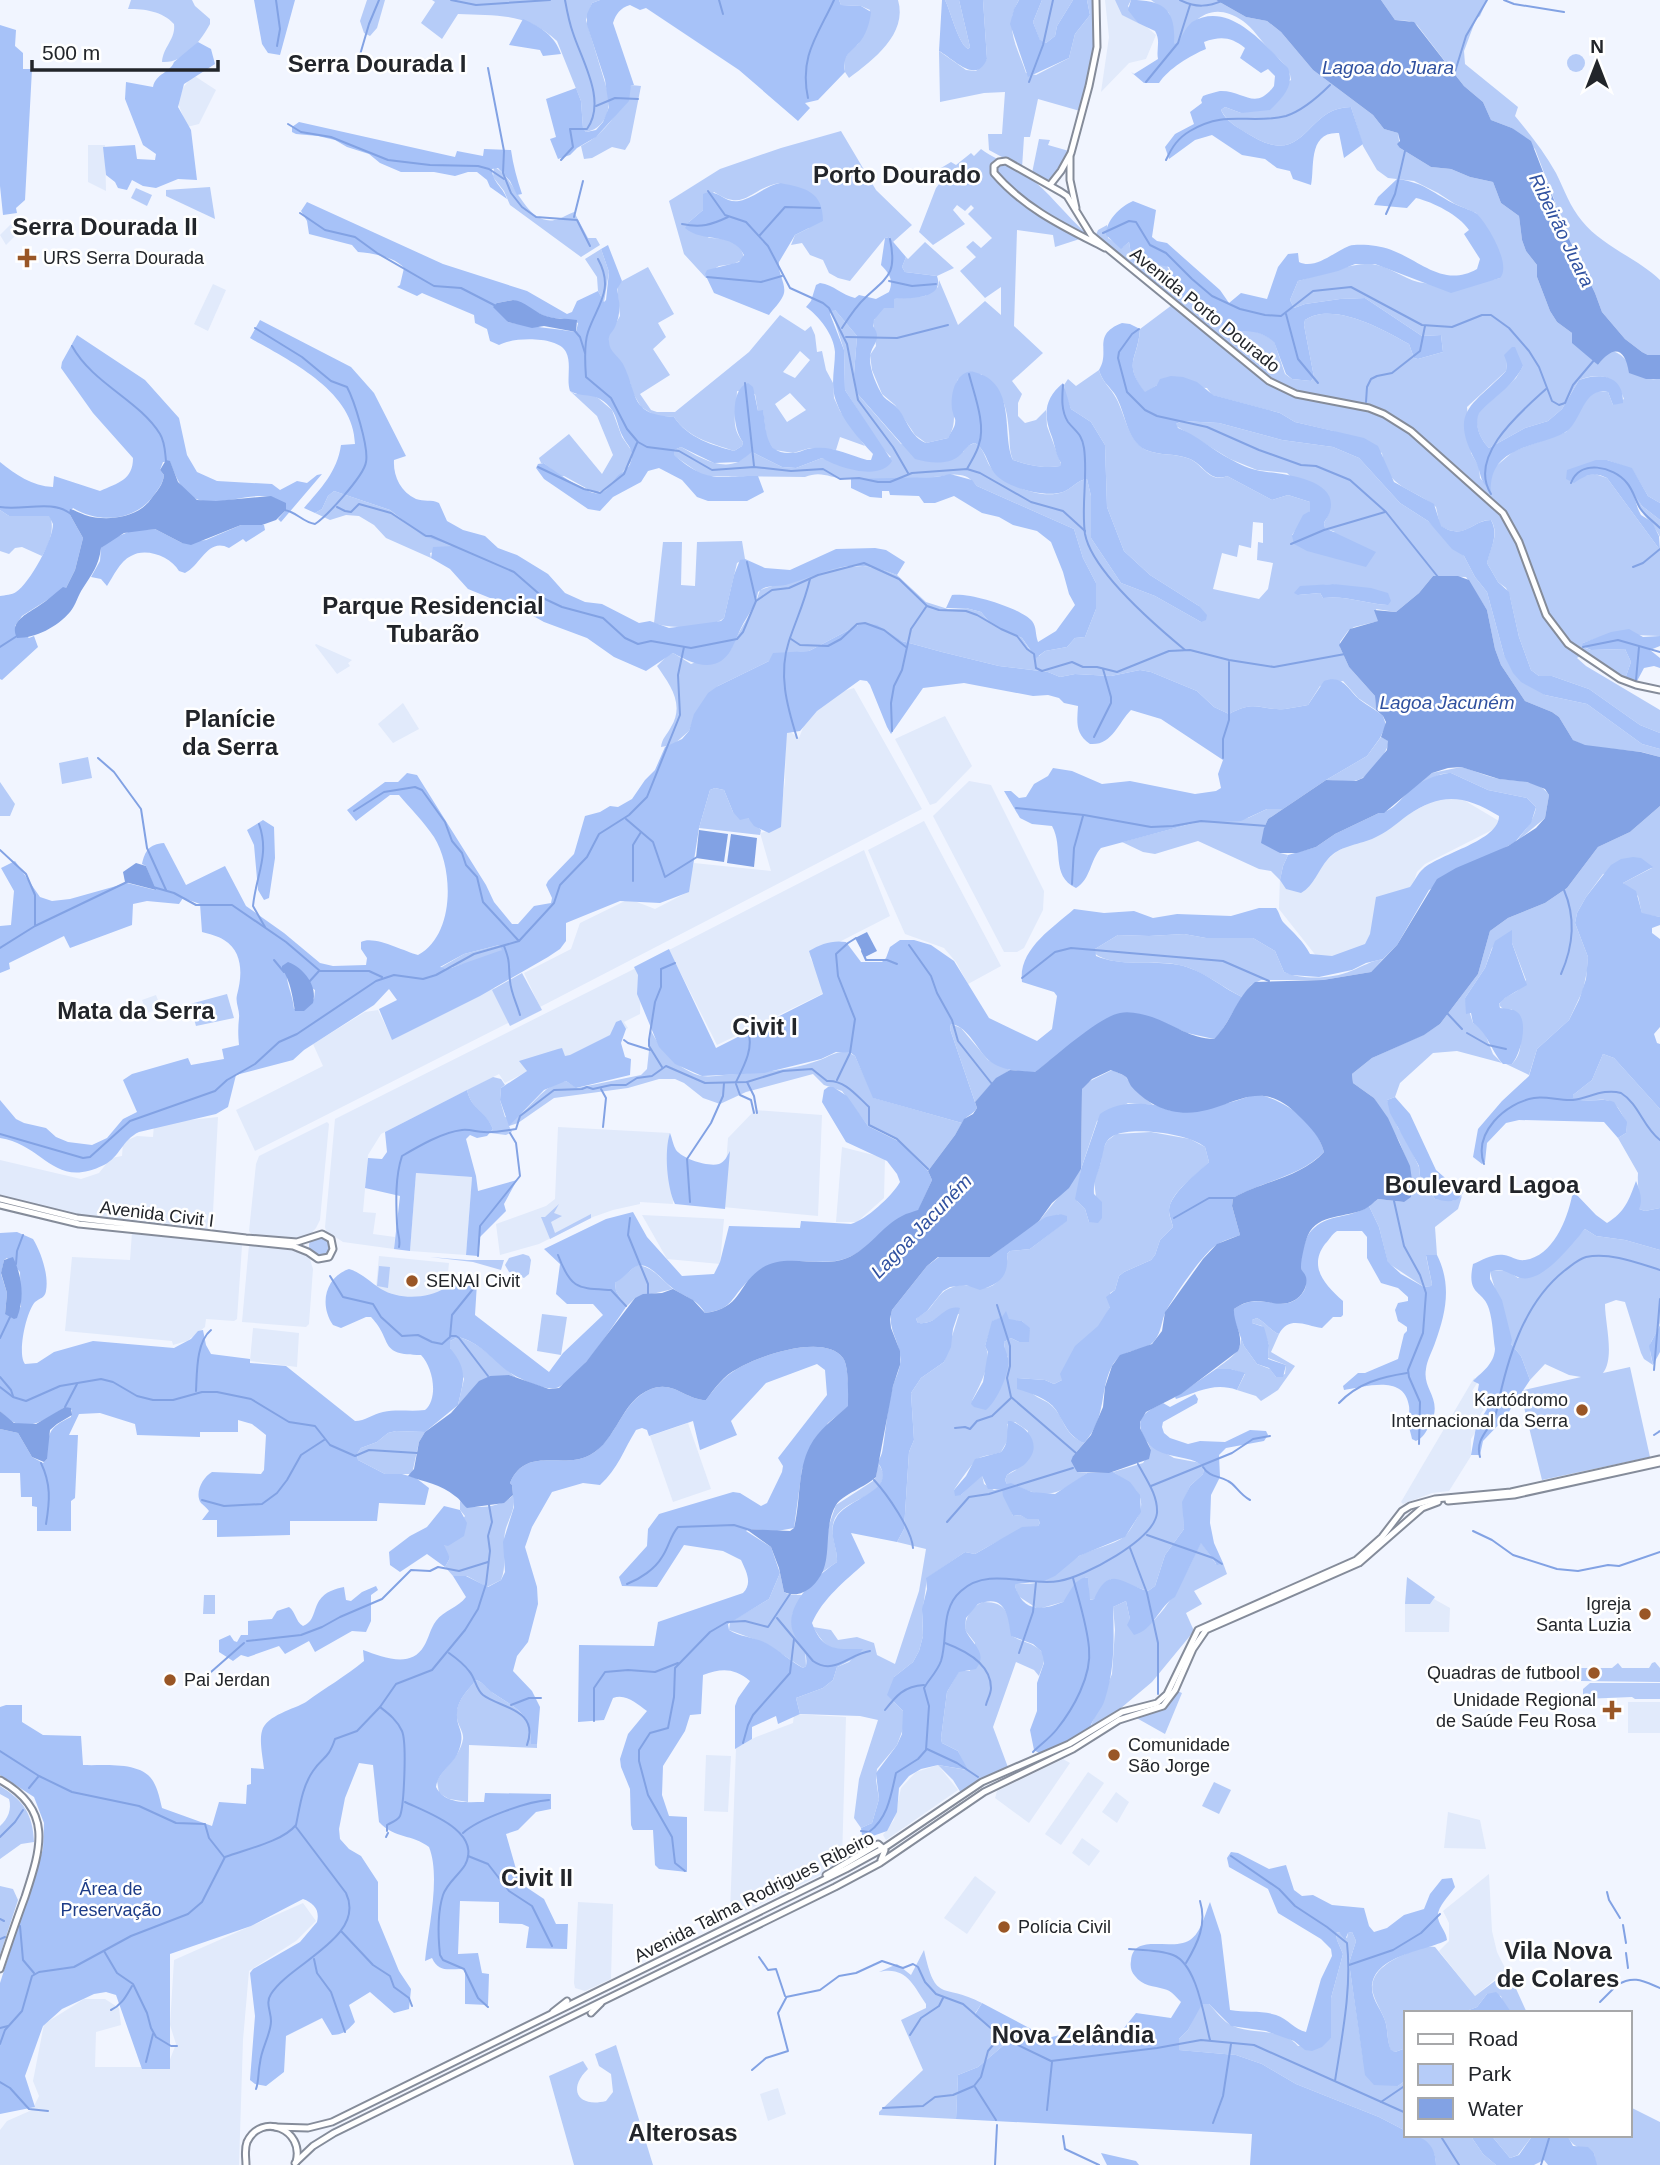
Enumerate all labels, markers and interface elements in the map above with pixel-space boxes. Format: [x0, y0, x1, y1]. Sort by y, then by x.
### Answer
scale bar [32, 28, 217, 72]
north arrow [1562, 28, 1632, 98]
text: N [1590, 36, 1604, 57]
text: 500 m [42, 41, 100, 64]
district label: Serra Dourada I [288, 50, 466, 77]
water label: Lagoa do Juara [1322, 57, 1454, 78]
district label: Porto Dourado [813, 161, 981, 188]
water label: Ribeirão Juara [1525, 170, 1598, 290]
district label: Serra Dourada II [12, 213, 198, 240]
street label: Avenida Porto Dourado [1126, 243, 1284, 377]
marker: URS Serra Dourada [17, 248, 37, 268]
place label: URS Serra Dourada [43, 248, 205, 268]
district label: Parque Residencial Tubarão [322, 592, 544, 647]
water label: Lagoa Jacuném [1379, 692, 1515, 713]
district label: Planície da Serra [182, 705, 279, 760]
district label: Mata da Serra [57, 997, 215, 1024]
district label: Civit I [732, 1013, 798, 1040]
water label: Lagoa Jacuném [867, 1170, 976, 1282]
district label: Boulevard Lagoa [1385, 1171, 1580, 1198]
street label: Avenida Civit I [99, 1197, 215, 1231]
place label: SENAI Civit [426, 1271, 520, 1291]
marker: SENAI Civit [404, 1273, 420, 1289]
place label: Kartódromo Internacional da Serra [1391, 1390, 1569, 1431]
marker: Kartódromo Internacional da Serra [1574, 1402, 1590, 1418]
place label: Igreja Santa Luzia [1536, 1594, 1632, 1635]
marker: Igreja Santa Luzia [1637, 1606, 1653, 1622]
place label: Quadras de futbool [1427, 1663, 1580, 1683]
marker: Quadras de futbool [1586, 1665, 1602, 1681]
place label: Pai Jerdan [184, 1670, 270, 1690]
marker: Pai Jerdan [162, 1672, 178, 1688]
place label: Unidade Regional de Saúde Feu Rosa [1436, 1690, 1597, 1731]
marker: Unidade Regional de Saúde Feu Rosa [1602, 1700, 1622, 1720]
place label: Comunidade São Jorge [1128, 1735, 1230, 1776]
marker: Comunidade São Jorge [1106, 1747, 1122, 1763]
street label: Avenida Talma Rodrigues Ribeiro [631, 1828, 877, 1966]
district label: Civit II [501, 1864, 573, 1891]
park label: Área de Preservação [60, 1879, 162, 1920]
place label: Polícia Civil [1018, 1917, 1111, 1937]
marker: Polícia Civil [996, 1919, 1012, 1935]
district label: Vila Nova de Colares [1497, 1937, 1619, 1992]
legend [1404, 2011, 1632, 2137]
district label: Nova Zelândia [992, 2021, 1155, 2048]
text: Road [1468, 2027, 1518, 2050]
text: Park [1468, 2062, 1512, 2085]
text: Water [1468, 2097, 1523, 2120]
district label: Alterosas [628, 2119, 738, 2146]

